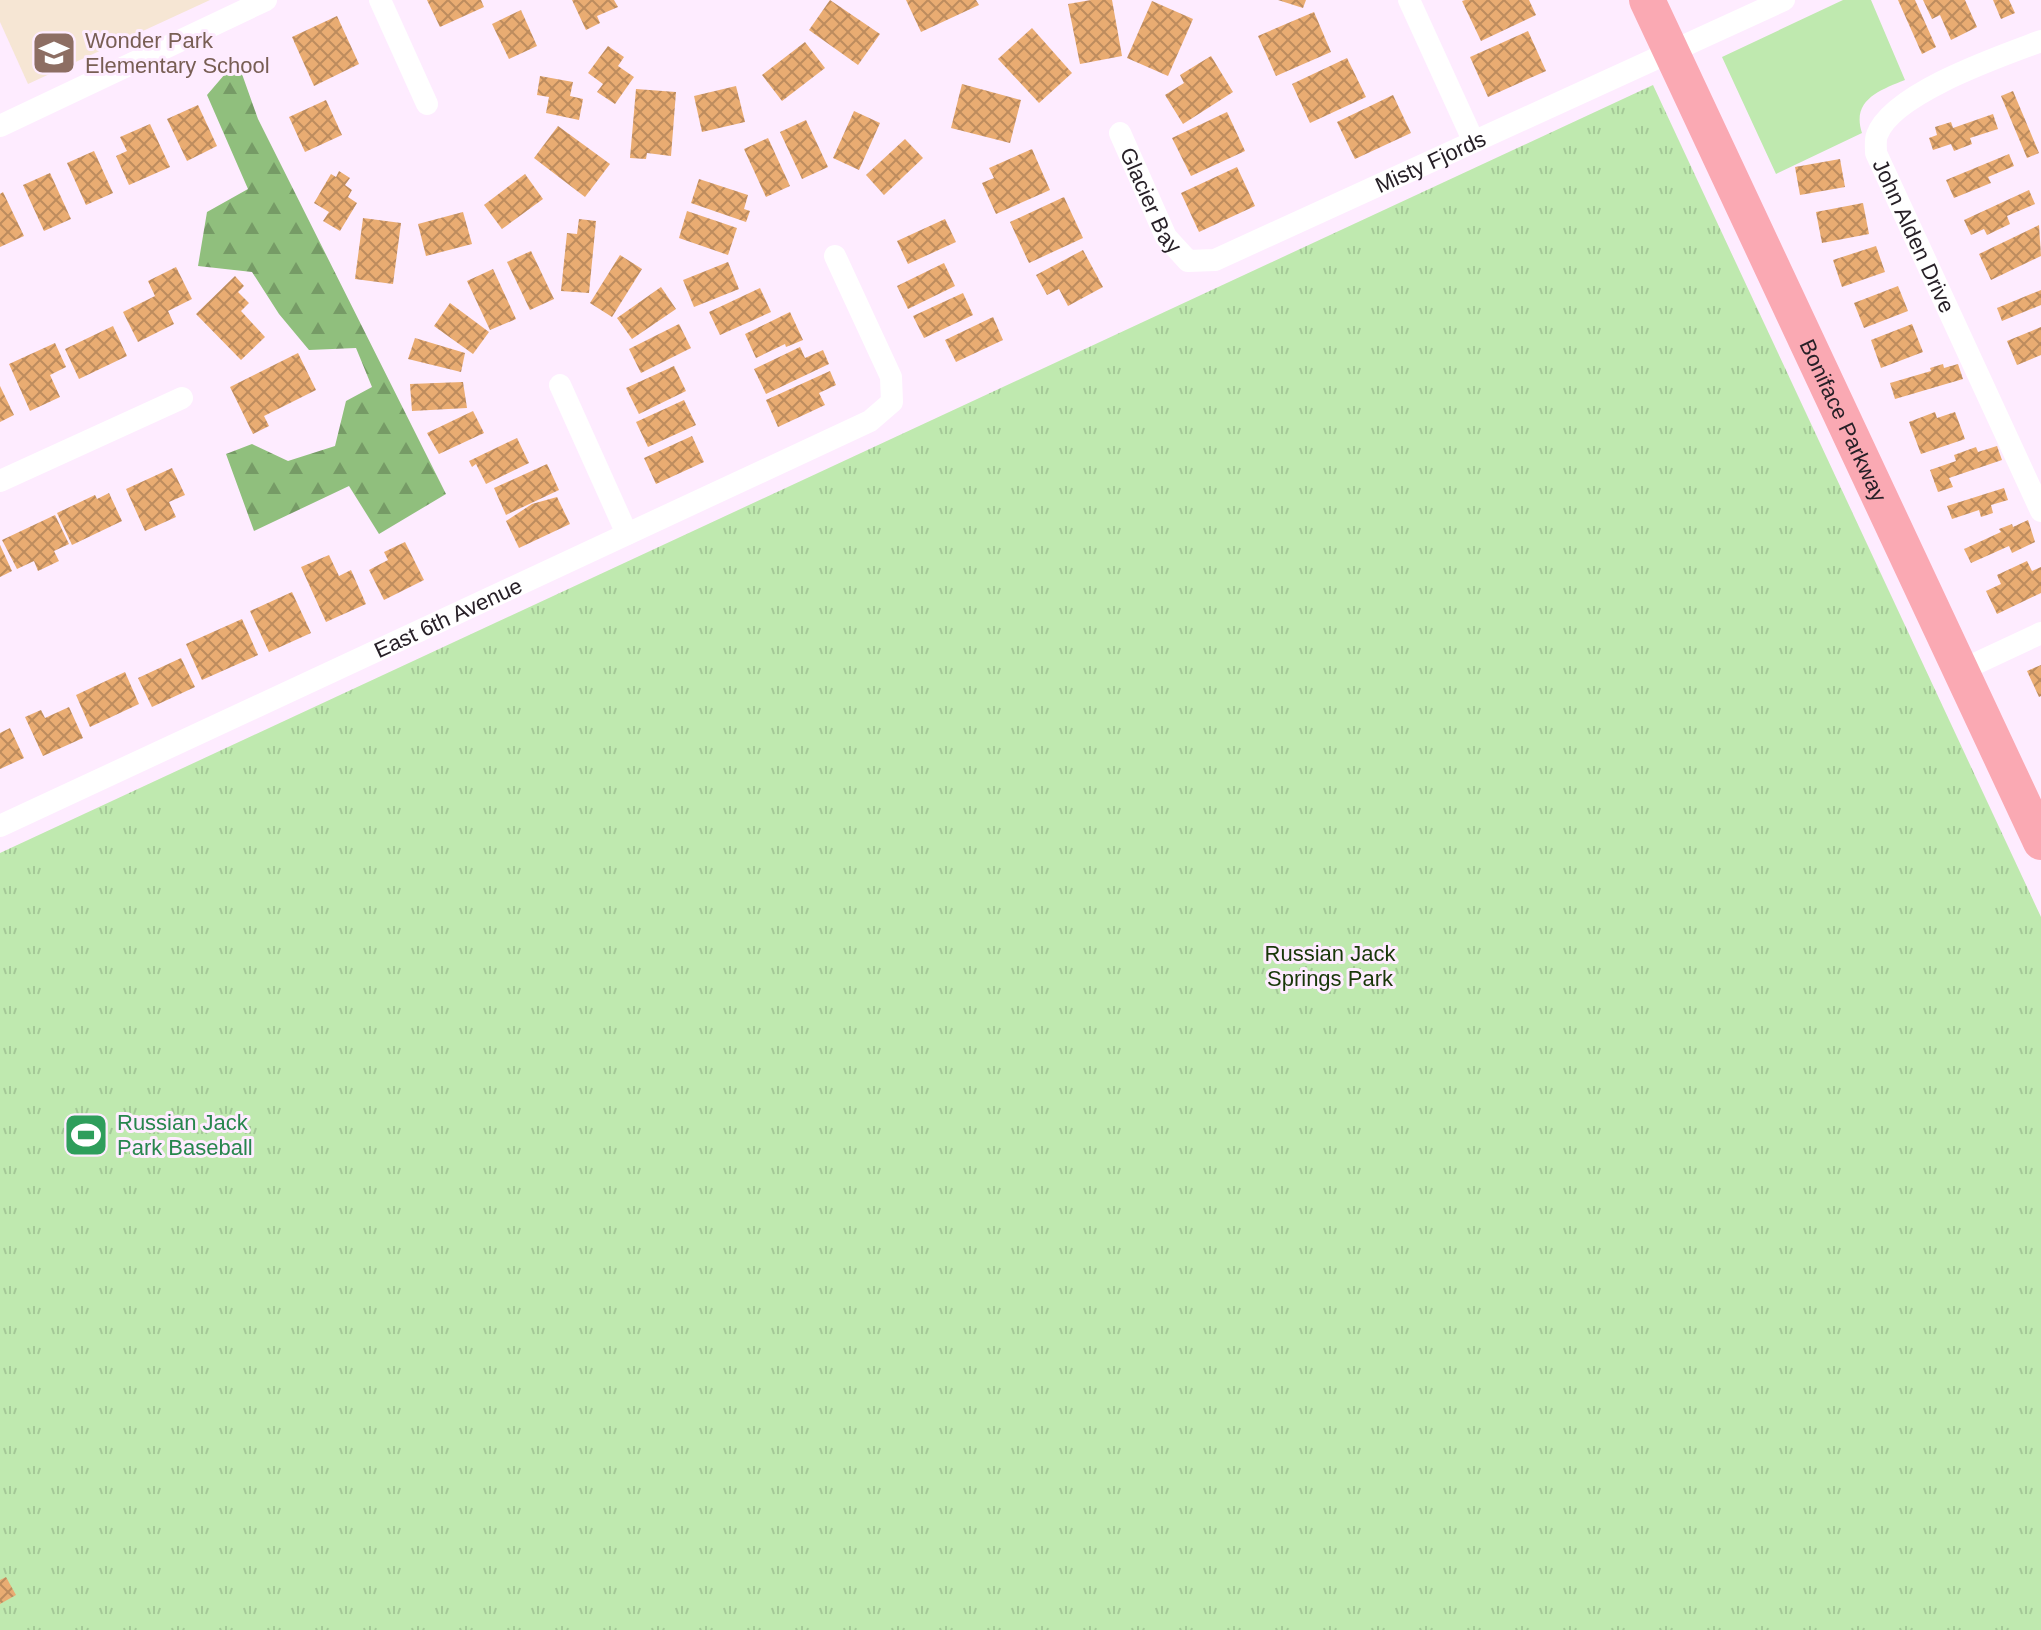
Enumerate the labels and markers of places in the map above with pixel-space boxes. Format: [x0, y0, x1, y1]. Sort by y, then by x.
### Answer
place label: Wonder Park Elementary School [85, 28, 270, 78]
school or university icon: Wonder Park Elementary School [30, 29, 78, 77]
place label: Russian Jack Park Baseball [117, 1110, 253, 1160]
sports icon: Russian Jack Park Baseball [62, 1111, 110, 1159]

